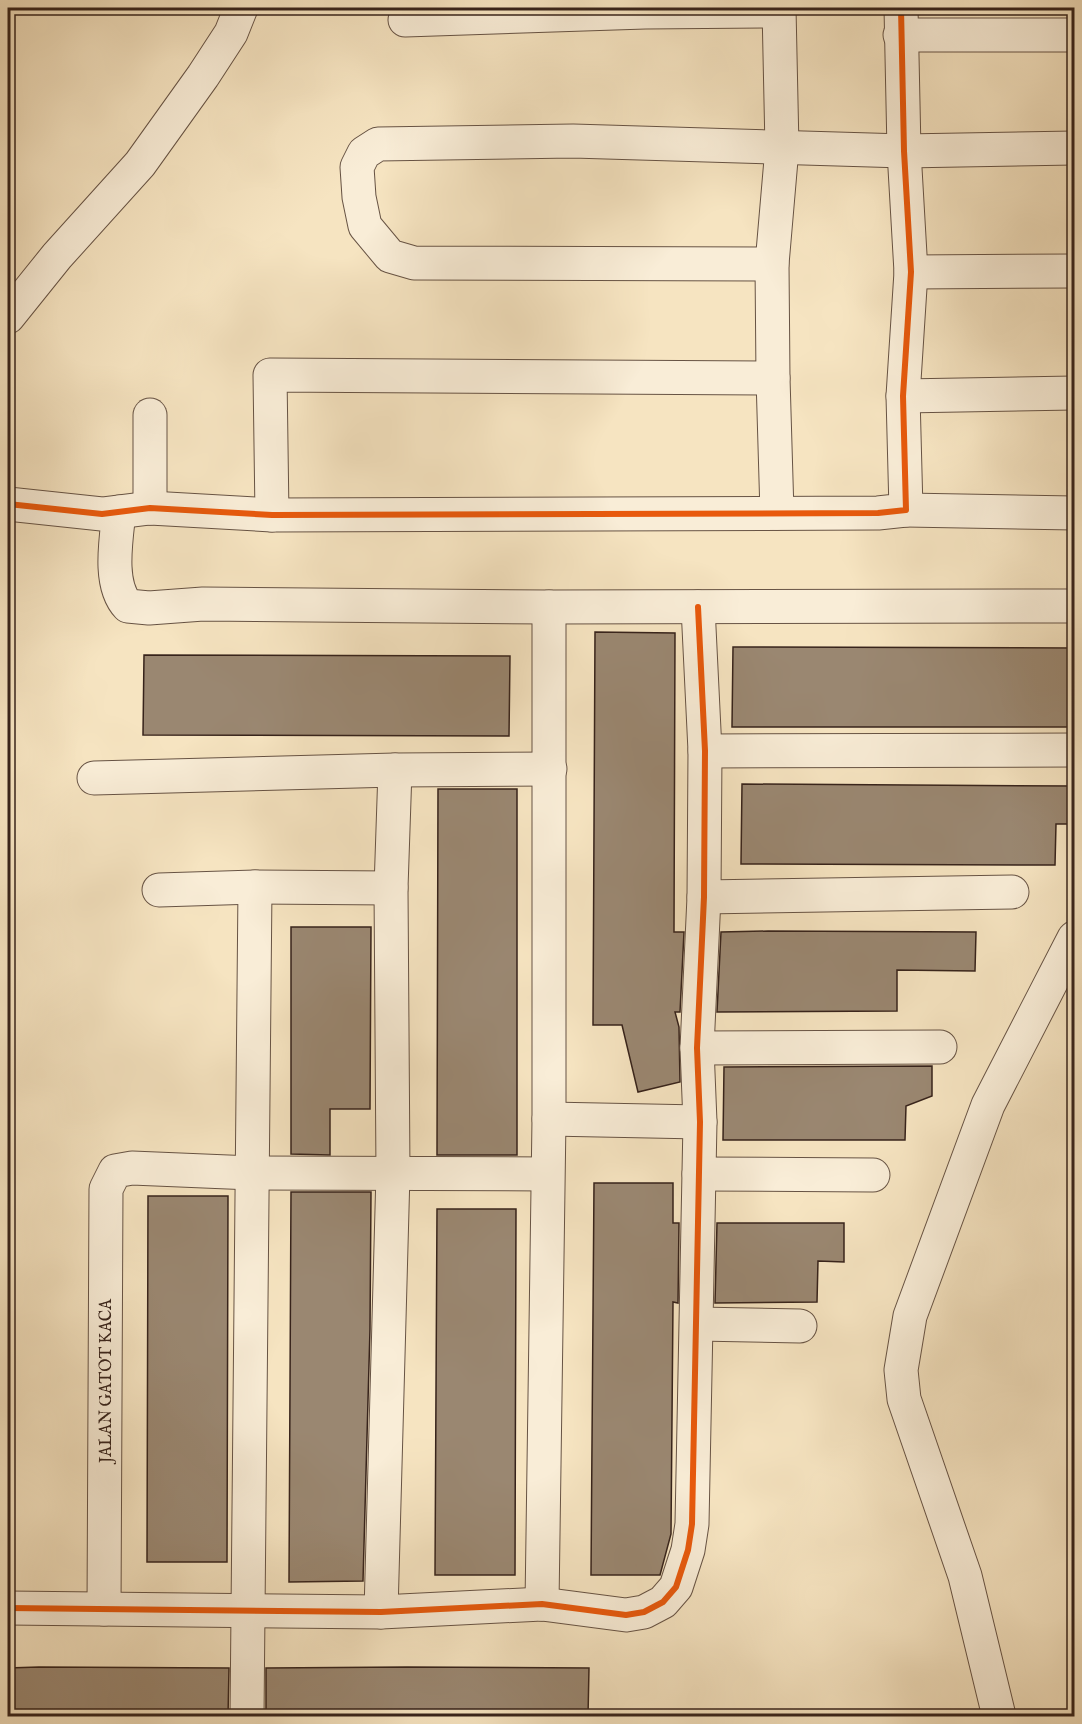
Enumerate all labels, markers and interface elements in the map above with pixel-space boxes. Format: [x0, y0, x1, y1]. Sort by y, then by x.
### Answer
street label: JALAN GATOT KACA [97, 1298, 117, 1465]

